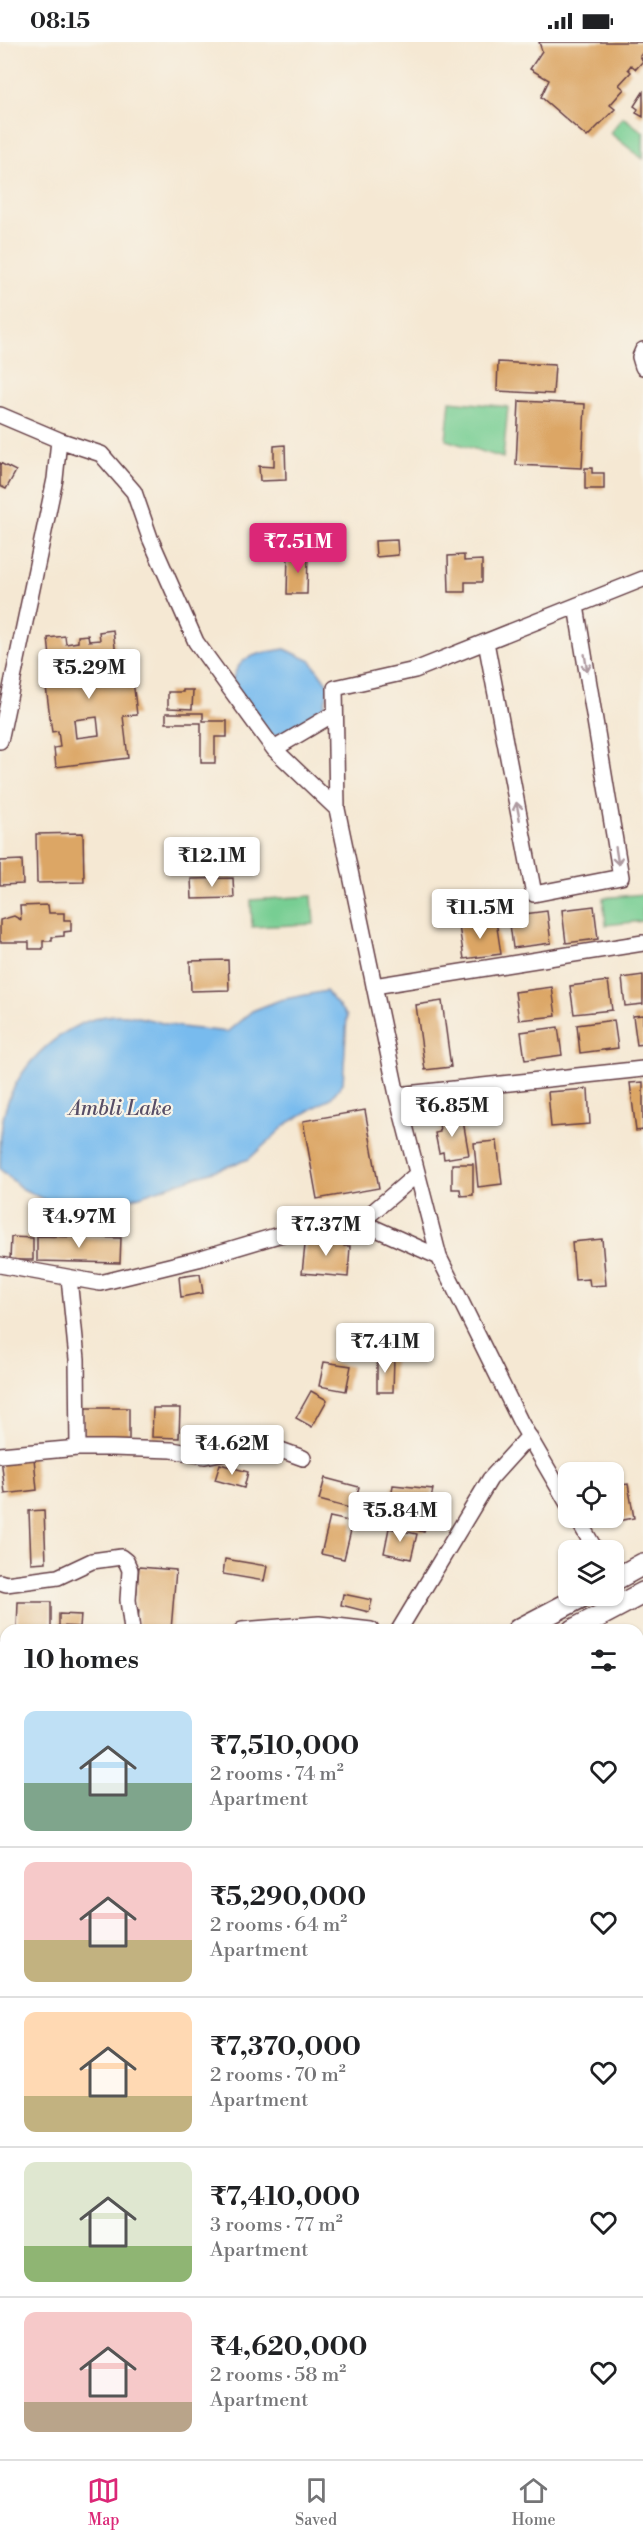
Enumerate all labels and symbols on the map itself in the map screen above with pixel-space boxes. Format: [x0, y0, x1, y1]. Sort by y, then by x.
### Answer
pin: ₹7.51M [249, 523, 347, 574]
pin: ₹5.29M [40, 649, 138, 700]
one-way arrow [581, 653, 592, 673]
one-way arrow [512, 802, 523, 821]
pin: ₹12.1M [163, 837, 261, 888]
one-way arrow [612, 846, 623, 865]
pin: ₹11.5M [431, 889, 529, 940]
pin: ₹6.85M [403, 1087, 501, 1138]
water label: Ambli Lake [67, 1096, 172, 1122]
pin: ₹4.97M [30, 1198, 128, 1249]
pin: ₹7.37M [277, 1206, 375, 1257]
pin: ₹7.41M [336, 1323, 434, 1374]
pin: ₹4.62M [183, 1425, 281, 1476]
pin: ₹5.84M [351, 1492, 449, 1543]

